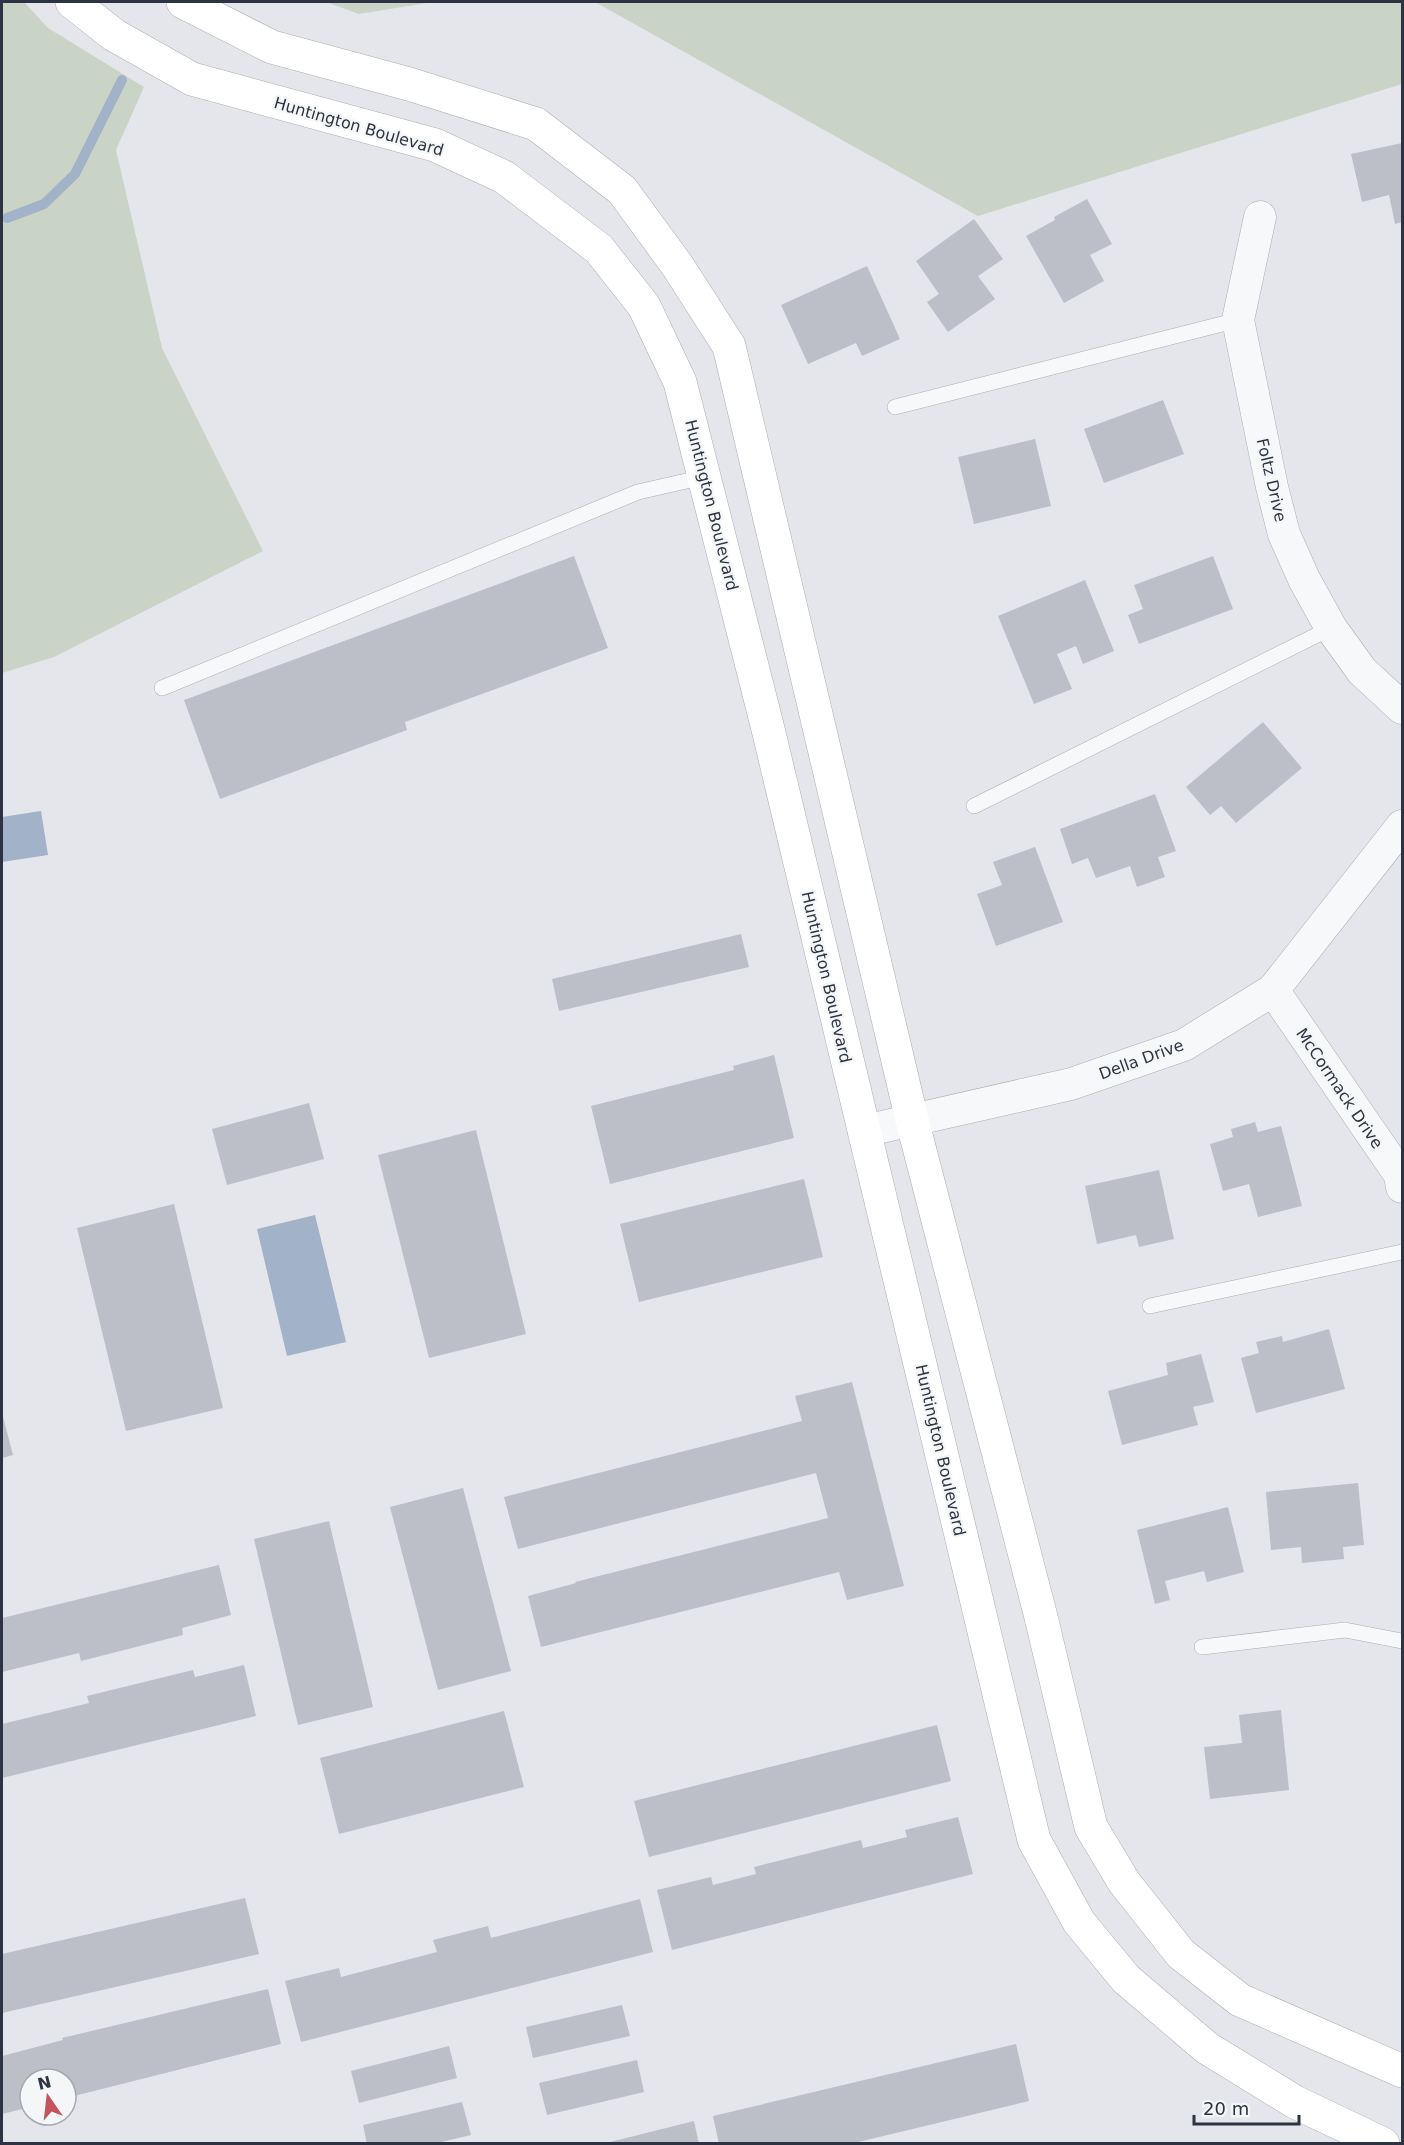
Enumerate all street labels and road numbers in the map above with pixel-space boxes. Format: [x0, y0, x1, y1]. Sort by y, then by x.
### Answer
street label: Huntington Boulevard [272, 93, 446, 160]
street label: Huntington Boulevard [681, 418, 742, 593]
street label: Foltz Drive [1253, 436, 1290, 524]
street label: Huntington Boulevard [798, 889, 856, 1065]
street label: McCormack Drive [1292, 1024, 1387, 1152]
street label: Della Drive [1096, 1035, 1186, 1084]
street label: Huntington Boulevard [912, 1362, 970, 1538]

